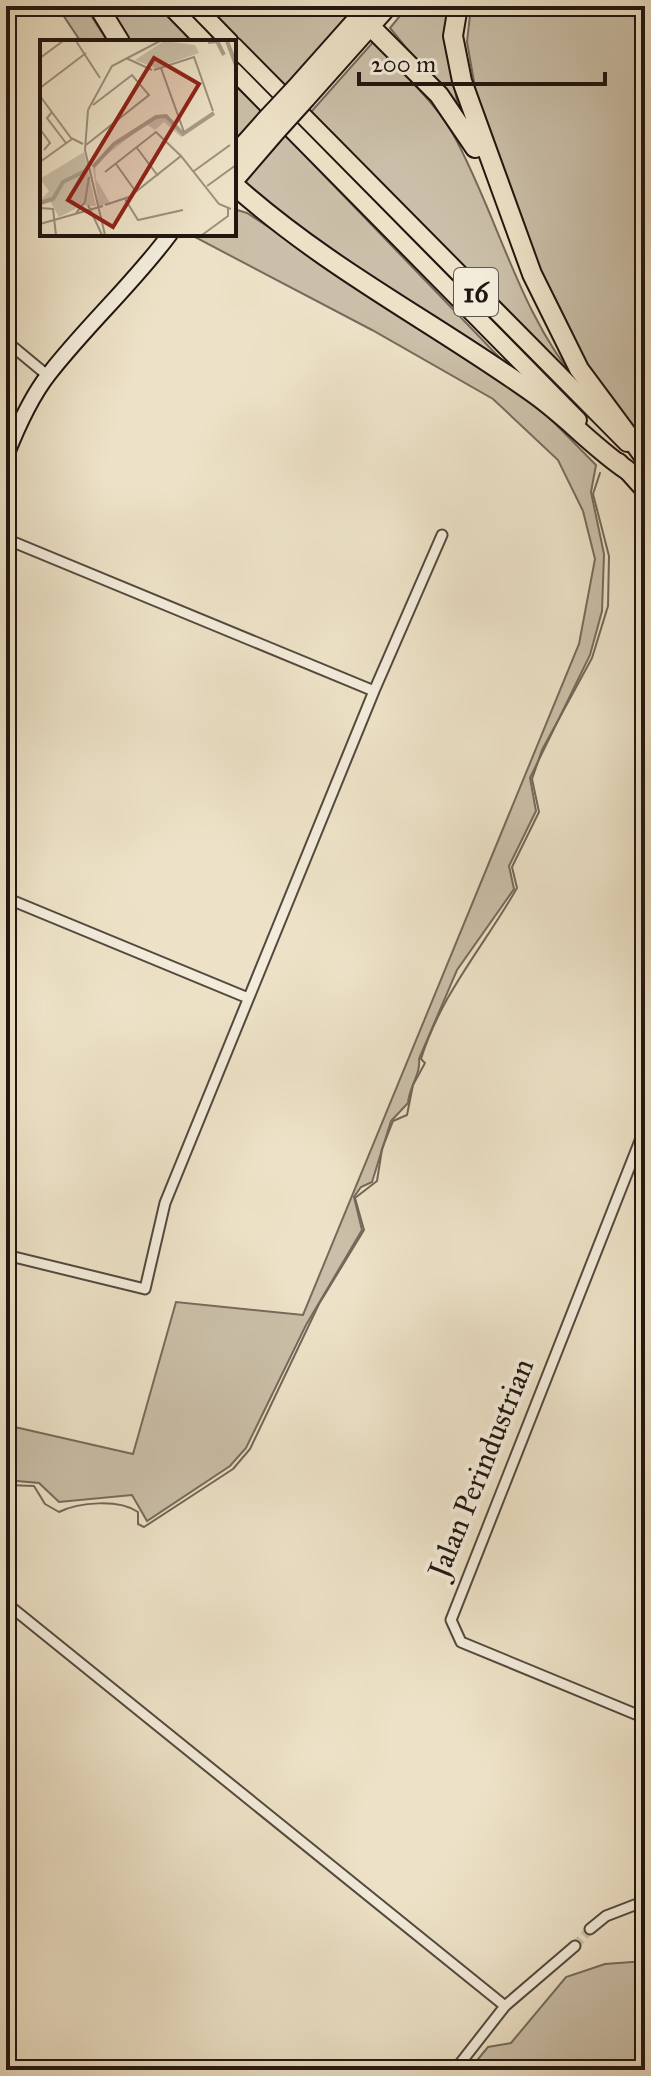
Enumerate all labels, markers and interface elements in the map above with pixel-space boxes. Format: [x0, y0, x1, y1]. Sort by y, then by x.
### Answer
scale bar [359, 36, 605, 86]
inset map [40, 40, 236, 236]
text: 200 m [371, 49, 436, 79]
road number: 16 [454, 268, 498, 316]
street label: Jalan Perindustrian [420, 1353, 541, 1586]

